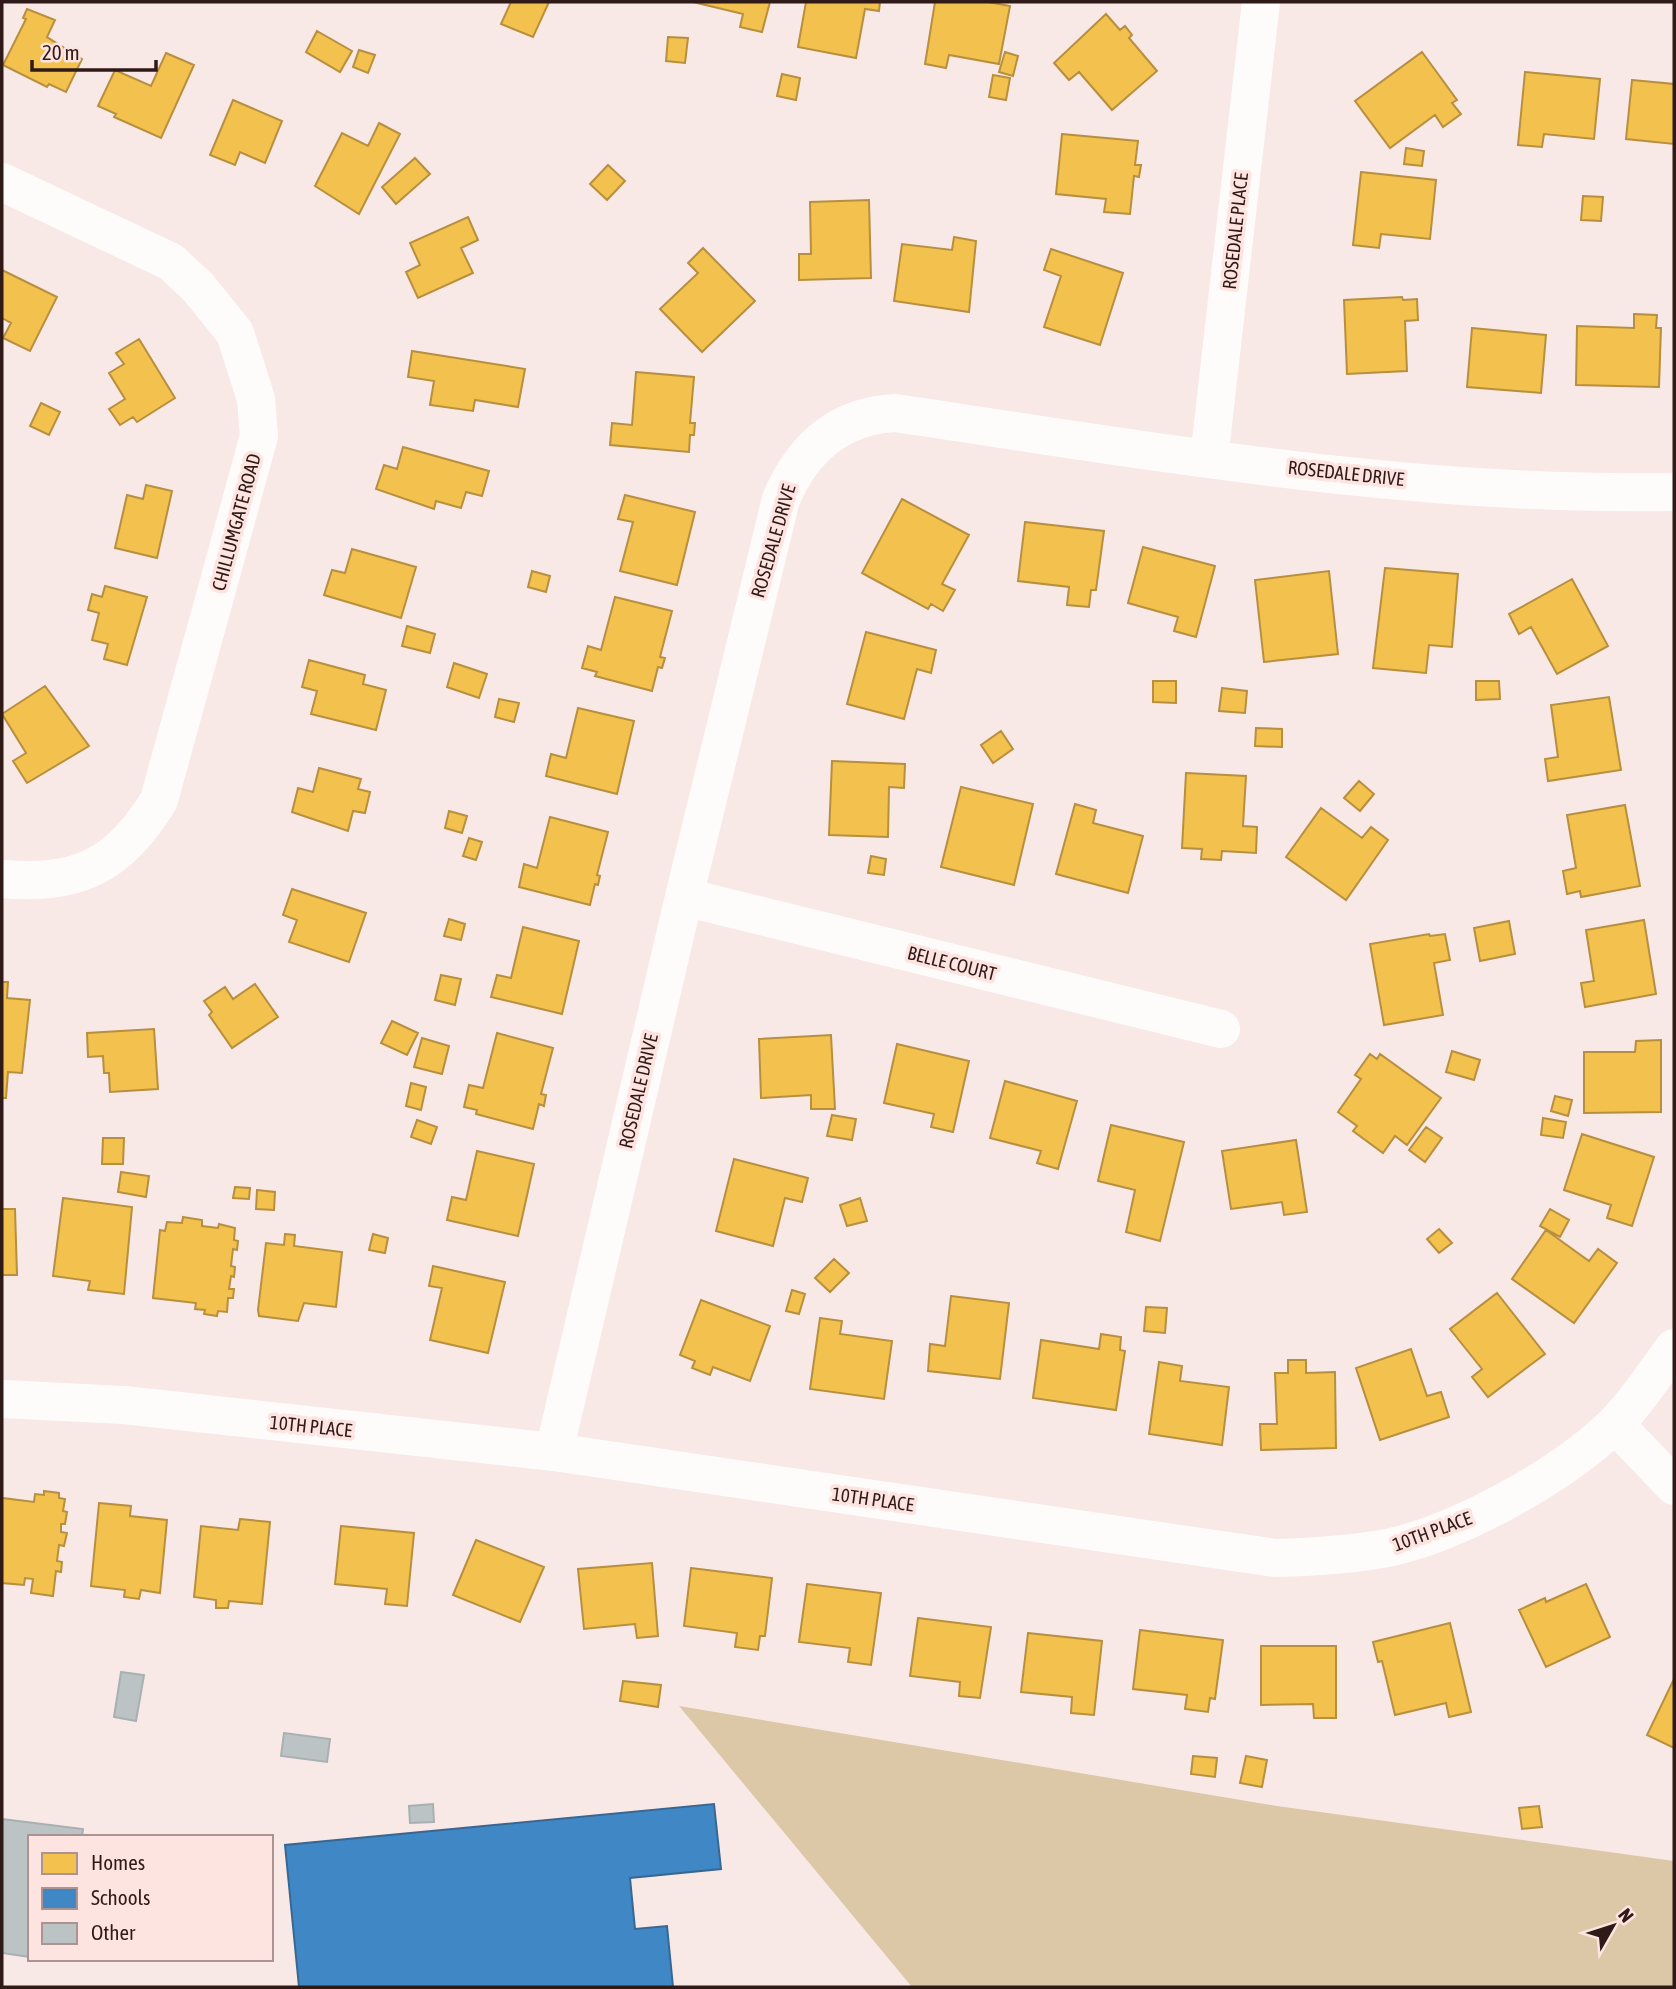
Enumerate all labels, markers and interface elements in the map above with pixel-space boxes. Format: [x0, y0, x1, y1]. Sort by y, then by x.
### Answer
scale bar [32, 28, 156, 72]
text: 20 m [42, 40, 80, 64]
street label: ROSEDALE PLACE [1218, 172, 1252, 290]
street label: CHILLUMGATE ROAD [207, 451, 265, 593]
street label: ROSEDALE DRIVE [1287, 456, 1405, 490]
street label: ROSEDALE DRIVE [746, 482, 800, 600]
street label: BELLE COURT [905, 941, 999, 985]
street label: ROSEDALE DRIVE [614, 1032, 662, 1150]
street label: 10TH PLACE [269, 1411, 353, 1441]
street label: 10TH PLACE [831, 1482, 915, 1516]
street label: 10TH PLACE [1389, 1507, 1475, 1555]
legend [28, 1835, 273, 1961]
text: Homes [91, 1850, 145, 1874]
text: Schools [91, 1885, 151, 1909]
north arrow [1578, 1891, 1648, 1961]
text: N [1614, 1904, 1638, 1927]
text: Other [91, 1920, 136, 1944]

